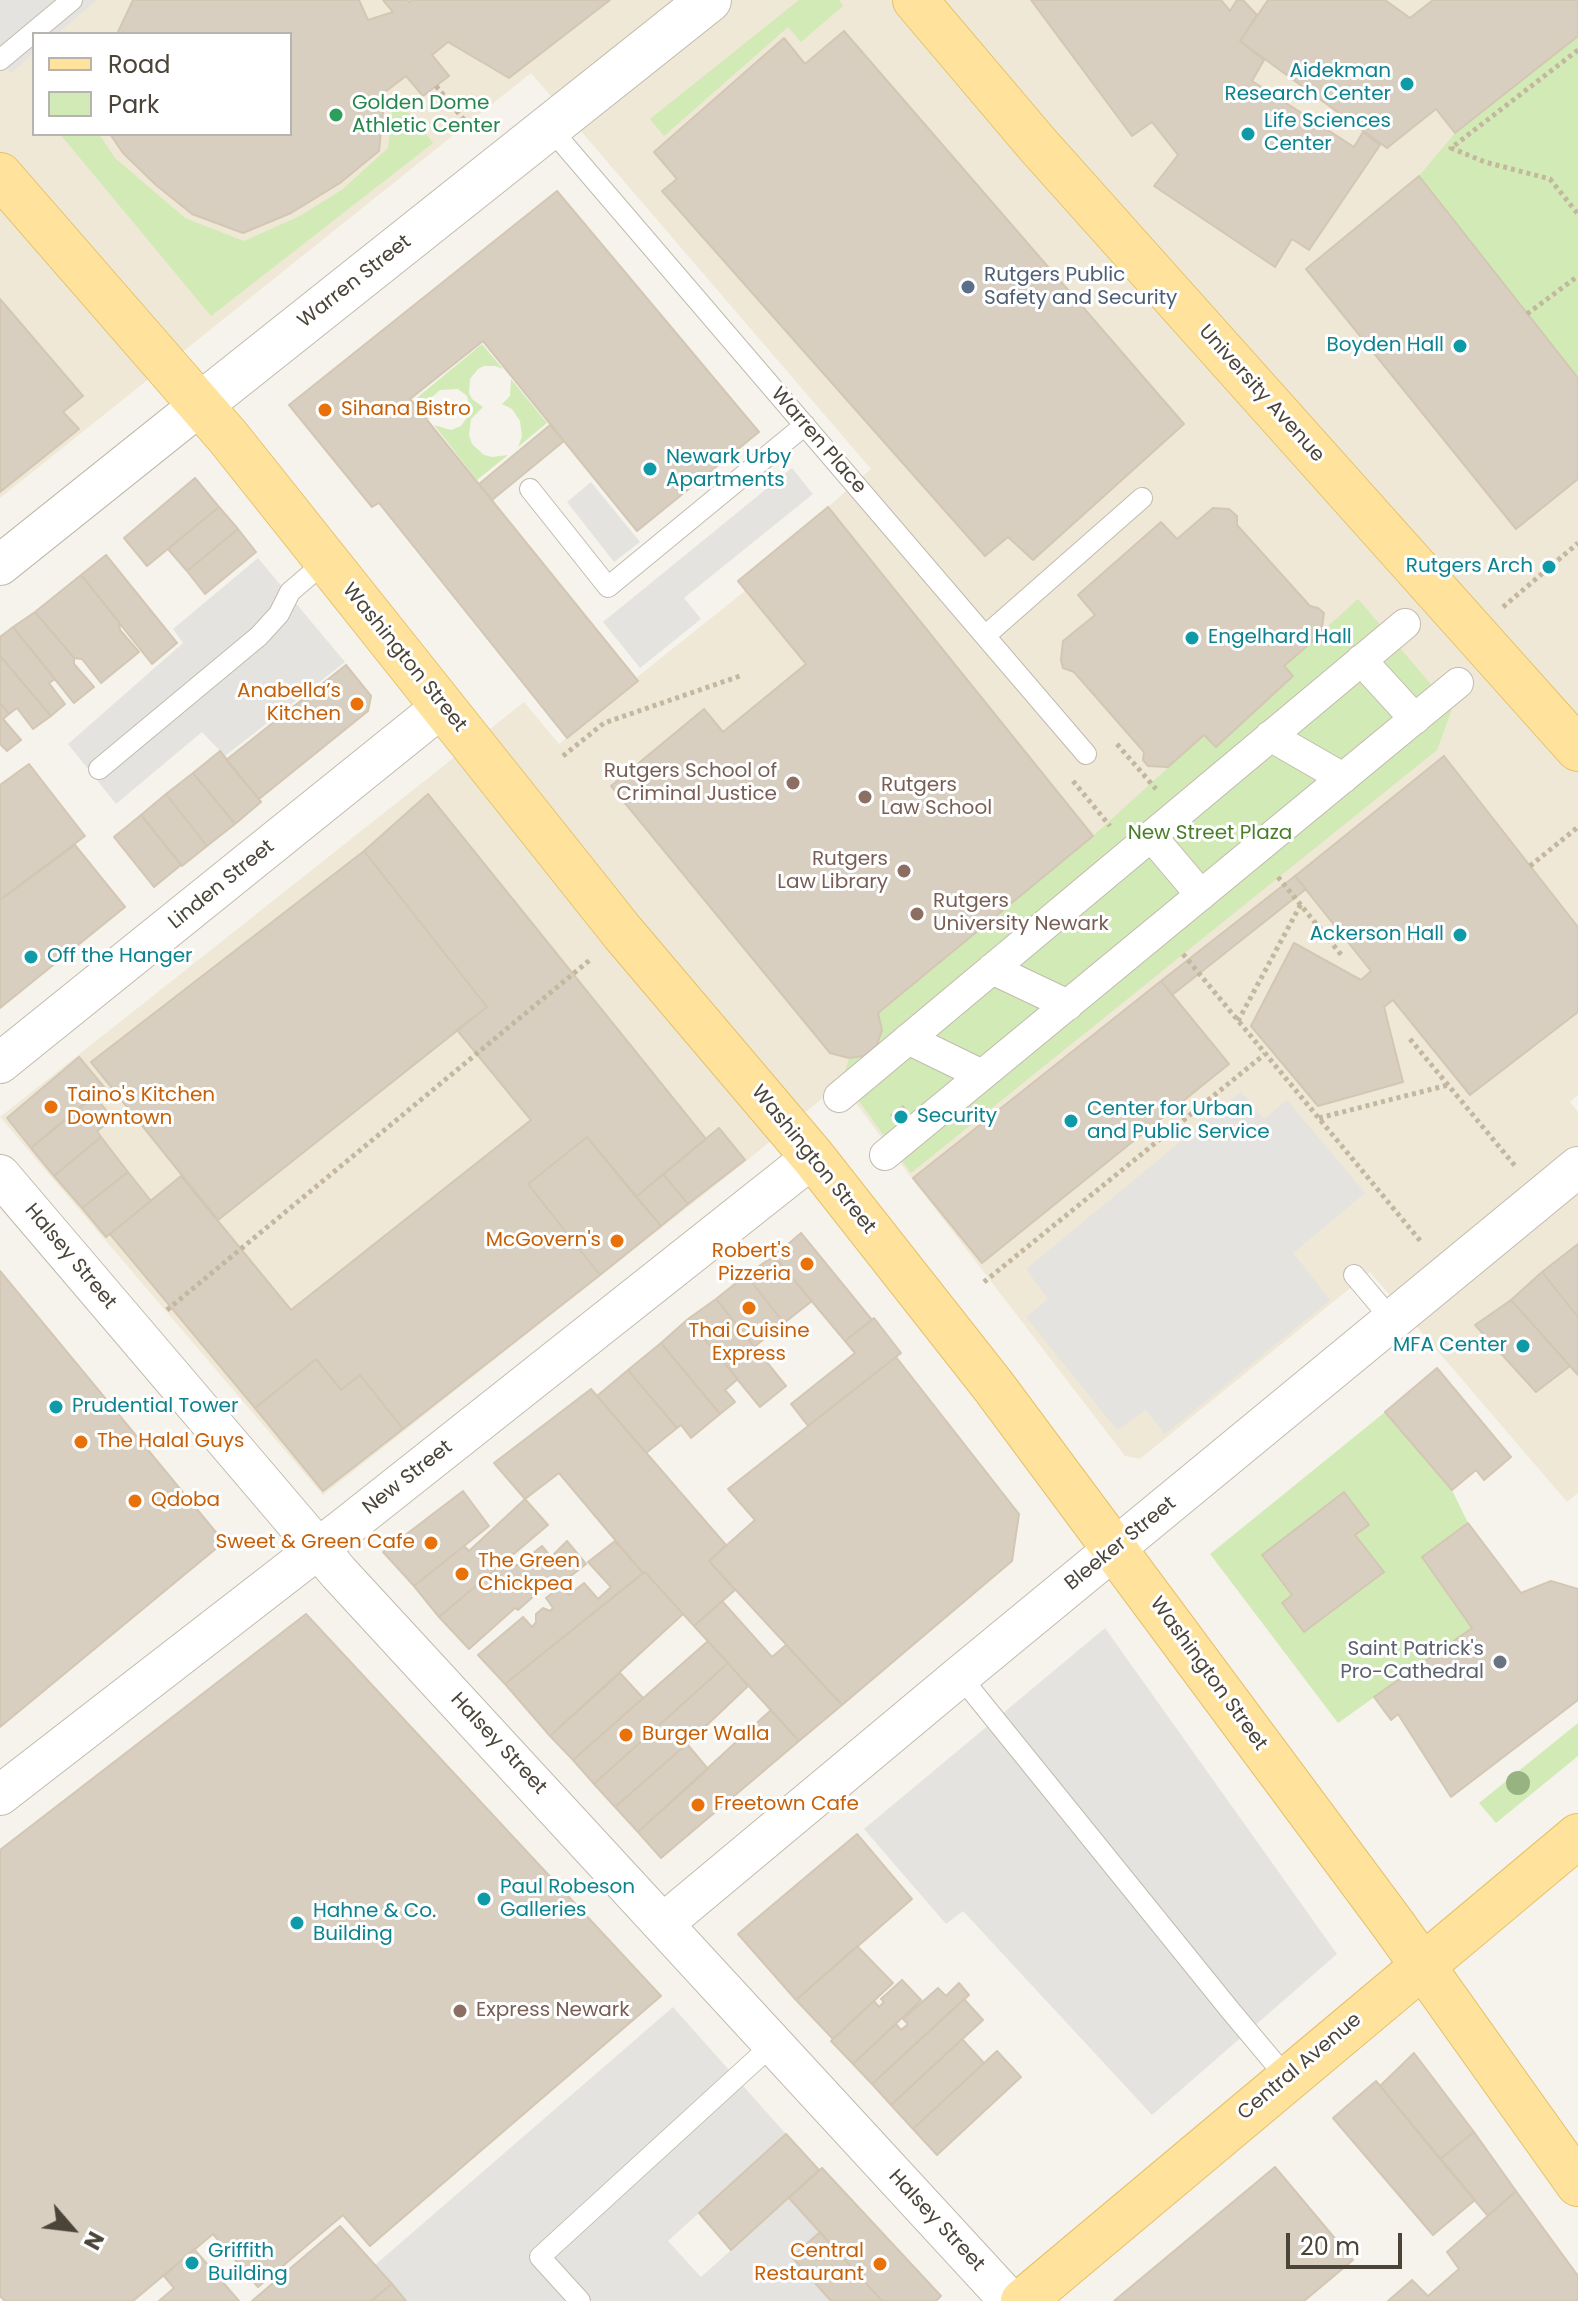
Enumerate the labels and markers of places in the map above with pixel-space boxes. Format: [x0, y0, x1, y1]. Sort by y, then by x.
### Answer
place label: Aidekman Research Center [1225, 60, 1391, 107]
marker: Aidekman Research Center [1398, 75, 1416, 93]
place label: Golden Dome Athletic Center [352, 92, 500, 139]
marker: Golden Dome Athletic Center [327, 106, 345, 124]
place label: Life Sciences Center [1264, 110, 1391, 157]
marker: Life Sciences Center [1239, 125, 1257, 143]
place label: Rutgers Public Safety and Security [984, 264, 1177, 311]
marker: Rutgers Public Safety and Security [959, 278, 977, 296]
place label: Boyden Hall [1326, 334, 1444, 358]
marker: Boyden Hall [1451, 337, 1469, 355]
place label: Sihana Bistro [341, 398, 471, 422]
marker: Sihana Bistro [316, 401, 334, 419]
place label: Newark Urby Apartments [666, 446, 791, 493]
marker: Newark Urby Apartments [641, 460, 659, 478]
place label: Rutgers Arch [1406, 555, 1533, 579]
marker: Rutgers Arch [1540, 558, 1558, 576]
place label: Engelhard Hall [1208, 626, 1352, 650]
marker: Engelhard Hall [1183, 629, 1201, 647]
place label: Anabella’s Kitchen [237, 680, 341, 727]
marker: Anabella’s Kitchen [348, 695, 366, 713]
place label: Rutgers School of Criminal Justice [604, 760, 777, 807]
marker: Rutgers School of Criminal Justice [784, 774, 802, 792]
place label: Rutgers Law School [881, 774, 992, 821]
marker: Rutgers Law School [856, 788, 874, 806]
place label: Rutgers Law Library [777, 848, 888, 895]
marker: Rutgers Law Library [895, 862, 913, 880]
place label: Rutgers University Newark [933, 890, 1109, 937]
marker: Rutgers University Newark [908, 905, 926, 923]
place label: Ackerson Hall [1310, 923, 1444, 947]
marker: Ackerson Hall [1451, 926, 1469, 944]
place label: Off the Hanger [47, 945, 193, 969]
marker: Off the Hanger [22, 948, 40, 966]
place label: Taino's Kitchen Downtown [67, 1084, 215, 1131]
marker: Taino's Kitchen Downtown [42, 1098, 60, 1116]
place label: Center for Urban and Public Service [1087, 1098, 1270, 1145]
place label: Security [917, 1105, 997, 1129]
marker: Security [892, 1108, 910, 1126]
marker: Center for Urban and Public Service [1062, 1112, 1080, 1130]
place label: McGovern's [486, 1229, 601, 1253]
marker: McGovern's [608, 1232, 626, 1250]
place label: Robert's Pizzeria [712, 1240, 791, 1287]
marker: Robert's Pizzeria [798, 1255, 816, 1273]
marker: Thai Cuisine Express [740, 1299, 758, 1317]
place label: Thai Cuisine Express [688, 1320, 810, 1367]
place label: MFA Center [1393, 1334, 1507, 1358]
marker: MFA Center [1514, 1337, 1532, 1355]
place label: Prudential Tower [72, 1395, 238, 1419]
marker: Prudential Tower [47, 1398, 65, 1416]
place label: The Halal Guys [97, 1430, 244, 1454]
marker: The Halal Guys [72, 1433, 90, 1451]
place label: Qdoba [151, 1489, 220, 1513]
marker: Qdoba [126, 1492, 144, 1510]
place label: Sweet & Green Cafe [215, 1531, 415, 1555]
marker: Sweet & Green Cafe [422, 1534, 440, 1552]
place label: The Green Chickpea [478, 1550, 580, 1597]
marker: The Green Chickpea [453, 1565, 471, 1583]
place label: Saint Patrick's Pro-Cathedral [1340, 1638, 1484, 1685]
marker: Saint Patrick's Pro-Cathedral [1491, 1653, 1509, 1671]
place label: Burger Walla [642, 1723, 770, 1747]
marker: Burger Walla [617, 1726, 635, 1744]
place label: Freetown Cafe [714, 1793, 859, 1817]
marker: Freetown Cafe [689, 1796, 707, 1814]
place label: Paul Robeson Galleries [500, 1876, 635, 1923]
marker: Paul Robeson Galleries [475, 1890, 493, 1908]
place label: Hahne & Co. Building [313, 1900, 436, 1947]
marker: Hahne & Co. Building [288, 1914, 306, 1932]
place label: Express Newark [476, 1999, 630, 2023]
marker: Express Newark [451, 2002, 469, 2020]
place label: Griffith Building [208, 2240, 288, 2287]
place label: Central Restaurant [754, 2240, 864, 2287]
marker: Griffith Building [183, 2254, 201, 2272]
marker: Central Restaurant [871, 2255, 889, 2273]

